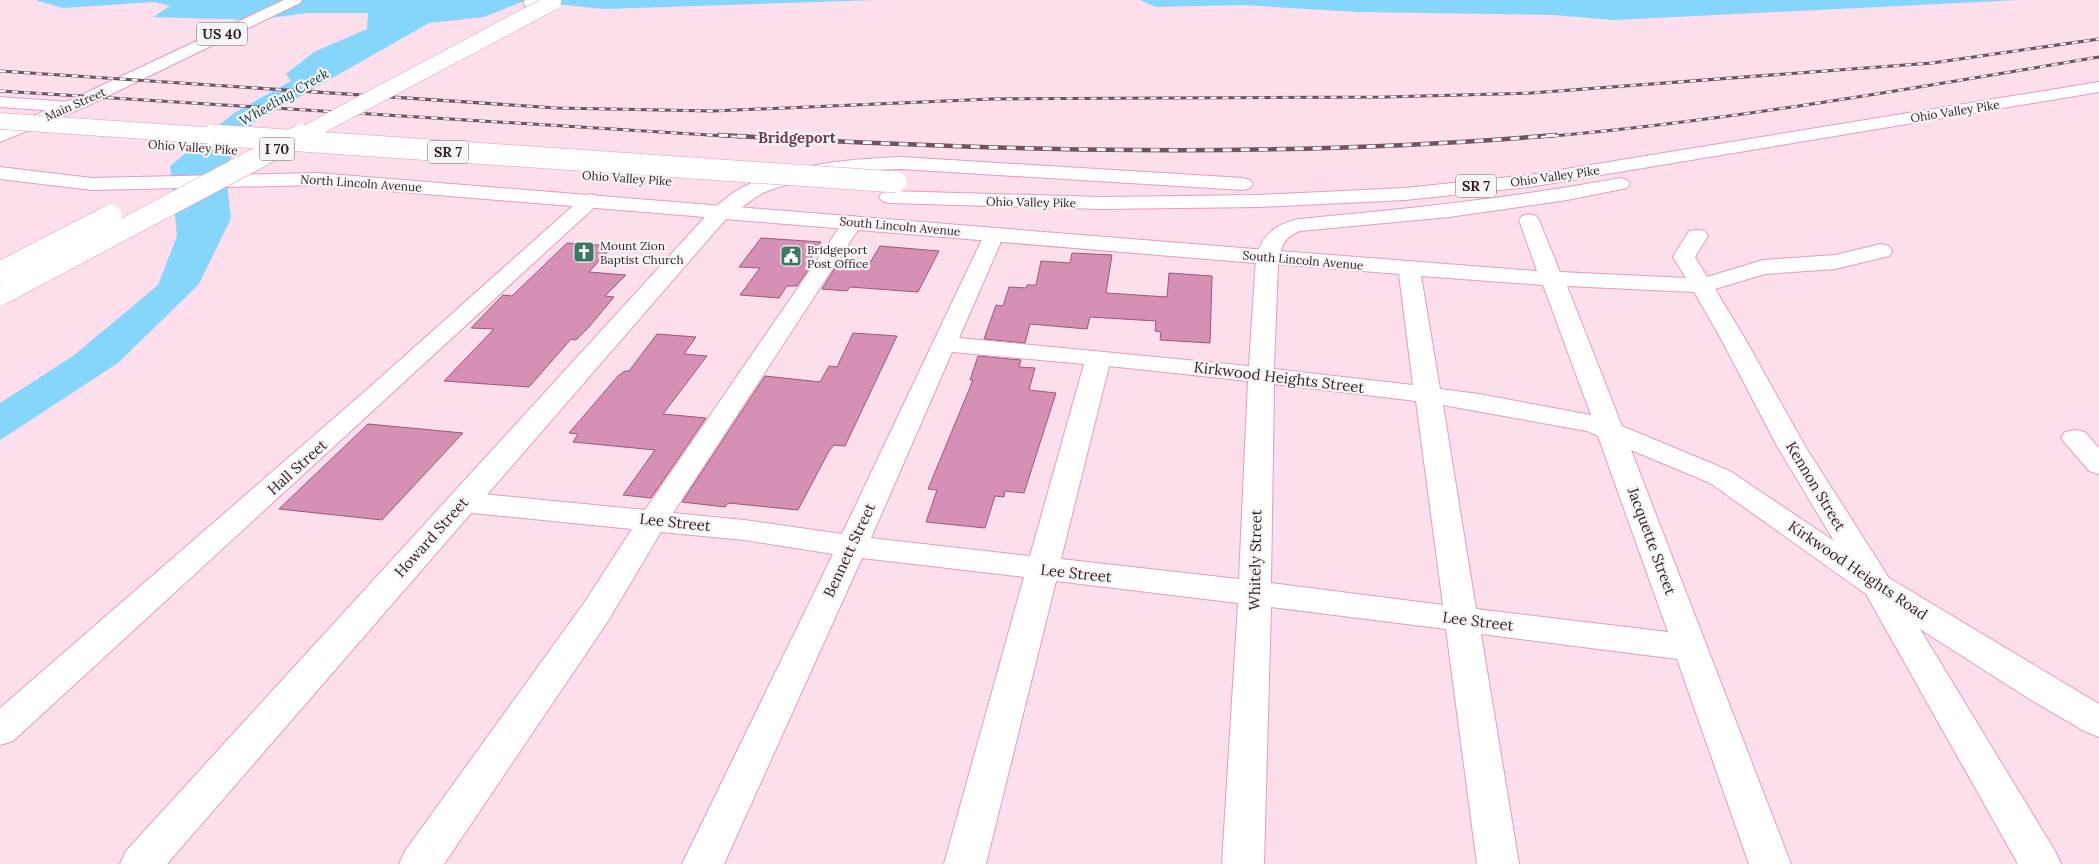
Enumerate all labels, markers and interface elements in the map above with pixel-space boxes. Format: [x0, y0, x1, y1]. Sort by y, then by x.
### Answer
road number: US 40 [197, 22, 247, 46]
water label: Wheeling Creek [236, 64, 332, 130]
street label: Main Street [42, 84, 108, 124]
street label: Ohio Valley Pike [1909, 96, 2001, 125]
district label: Bridgeport [758, 128, 837, 147]
street label: Ohio Valley Pike [148, 136, 239, 158]
road number: I 70 [260, 138, 294, 160]
road number: SR 7 [428, 140, 468, 163]
street label: Ohio Valley Pike [1509, 162, 1601, 190]
street label: Ohio Valley Pike [582, 167, 673, 189]
street label: North Lincoln Avenue [300, 171, 423, 195]
road number: SR 7 [1456, 175, 1496, 198]
street label: Ohio Valley Pike [986, 194, 1077, 210]
street label: South Lincoln Avenue [839, 213, 962, 239]
place label: Mount Zion Baptist Church [600, 238, 684, 267]
church icon: Mount Zion Baptist Church [572, 240, 596, 264]
place label: Bridgeport Post Office [807, 242, 869, 271]
public building icon: Bridgeport Post Office [779, 244, 803, 268]
street label: South Lincoln Avenue [1242, 247, 1365, 273]
street label: Kirkwood Heights Street [1193, 357, 1366, 397]
street label: Hall Street [263, 435, 331, 499]
street label: Kennon Street [1782, 438, 1850, 534]
street label: Jacquette Street [1623, 484, 1680, 598]
street label: Howard Street [390, 493, 472, 581]
street label: Bennett Street [819, 500, 879, 600]
street label: Lee Street [639, 509, 712, 535]
street label: Whitely Street [1245, 509, 1265, 611]
street label: Kirkwood Heights Road [1785, 516, 1931, 624]
street label: Lee Street [1040, 560, 1113, 586]
street label: Lee Street [1441, 607, 1515, 635]

